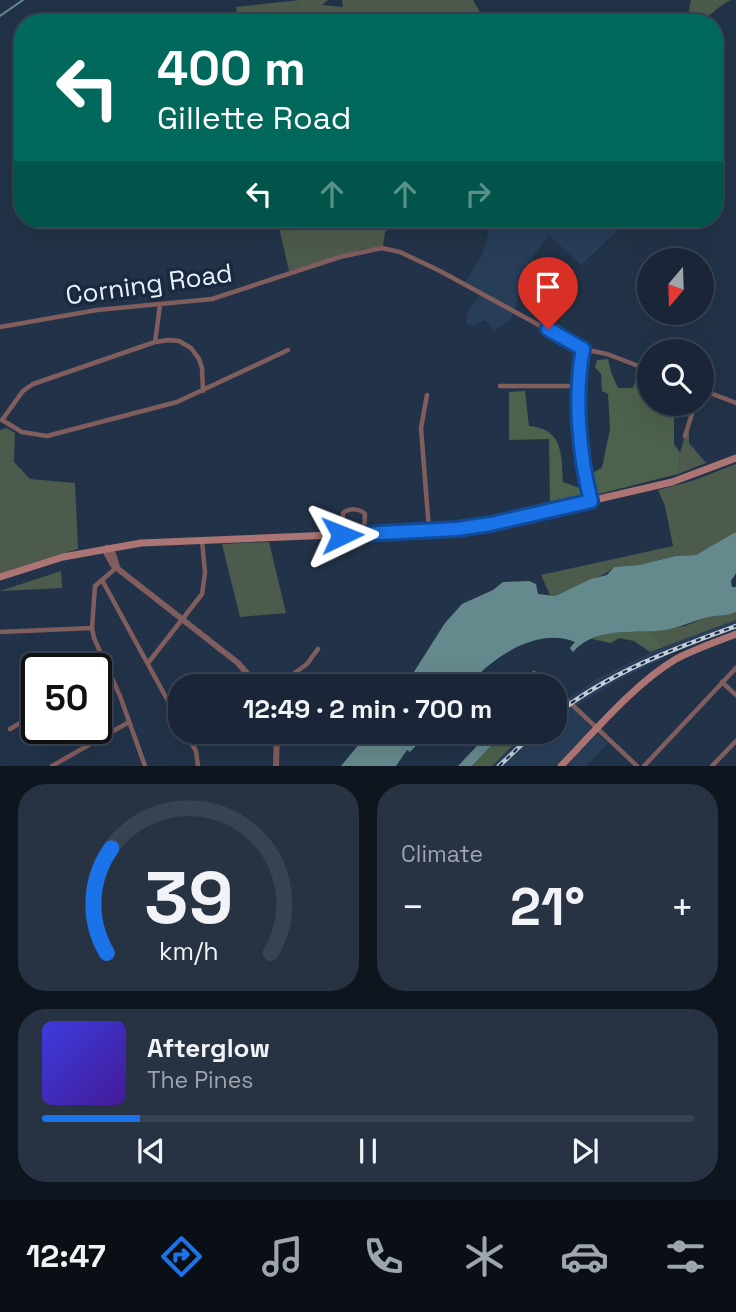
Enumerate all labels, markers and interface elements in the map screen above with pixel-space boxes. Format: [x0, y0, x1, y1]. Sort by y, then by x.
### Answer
text: 400 m [157, 37, 306, 99]
icon: left [42, 42, 133, 133]
text: Gillette Road [157, 98, 351, 138]
icon: left [240, 175, 278, 213]
icon: ahead [313, 175, 351, 213]
icon: ahead [386, 175, 424, 213]
icon: right [459, 175, 497, 213]
north arrow [637, 248, 714, 326]
map controls [637, 248, 714, 416]
street label: Corning Road [63, 255, 235, 313]
pin [518, 257, 578, 329]
icon: arrive [529, 268, 567, 306]
button: search [637, 339, 714, 416]
position arrow [305, 498, 379, 572]
speed limit sign: 50 [21, 653, 112, 744]
text: 12:49 · 2 min · 700 m [243, 692, 492, 726]
text: Climate [401, 839, 483, 869]
text: 39 [144, 852, 233, 945]
text: 21° [510, 874, 585, 940]
text: − [401, 883, 425, 931]
text: + [670, 883, 694, 931]
text: km/h [159, 935, 218, 967]
text: Afterglow [147, 1031, 270, 1065]
text: The Pines [147, 1065, 253, 1095]
icon: previous [132, 1132, 170, 1170]
icon: pause [349, 1132, 387, 1170]
icon: next [566, 1132, 604, 1170]
icon: directions [157, 1232, 206, 1281]
icon: music [258, 1232, 307, 1281]
icon: phone [359, 1232, 408, 1281]
icon: climate [460, 1232, 509, 1281]
icon: car [560, 1232, 609, 1281]
icon: filters [661, 1232, 710, 1281]
text: 12:47 [26, 1236, 106, 1276]

